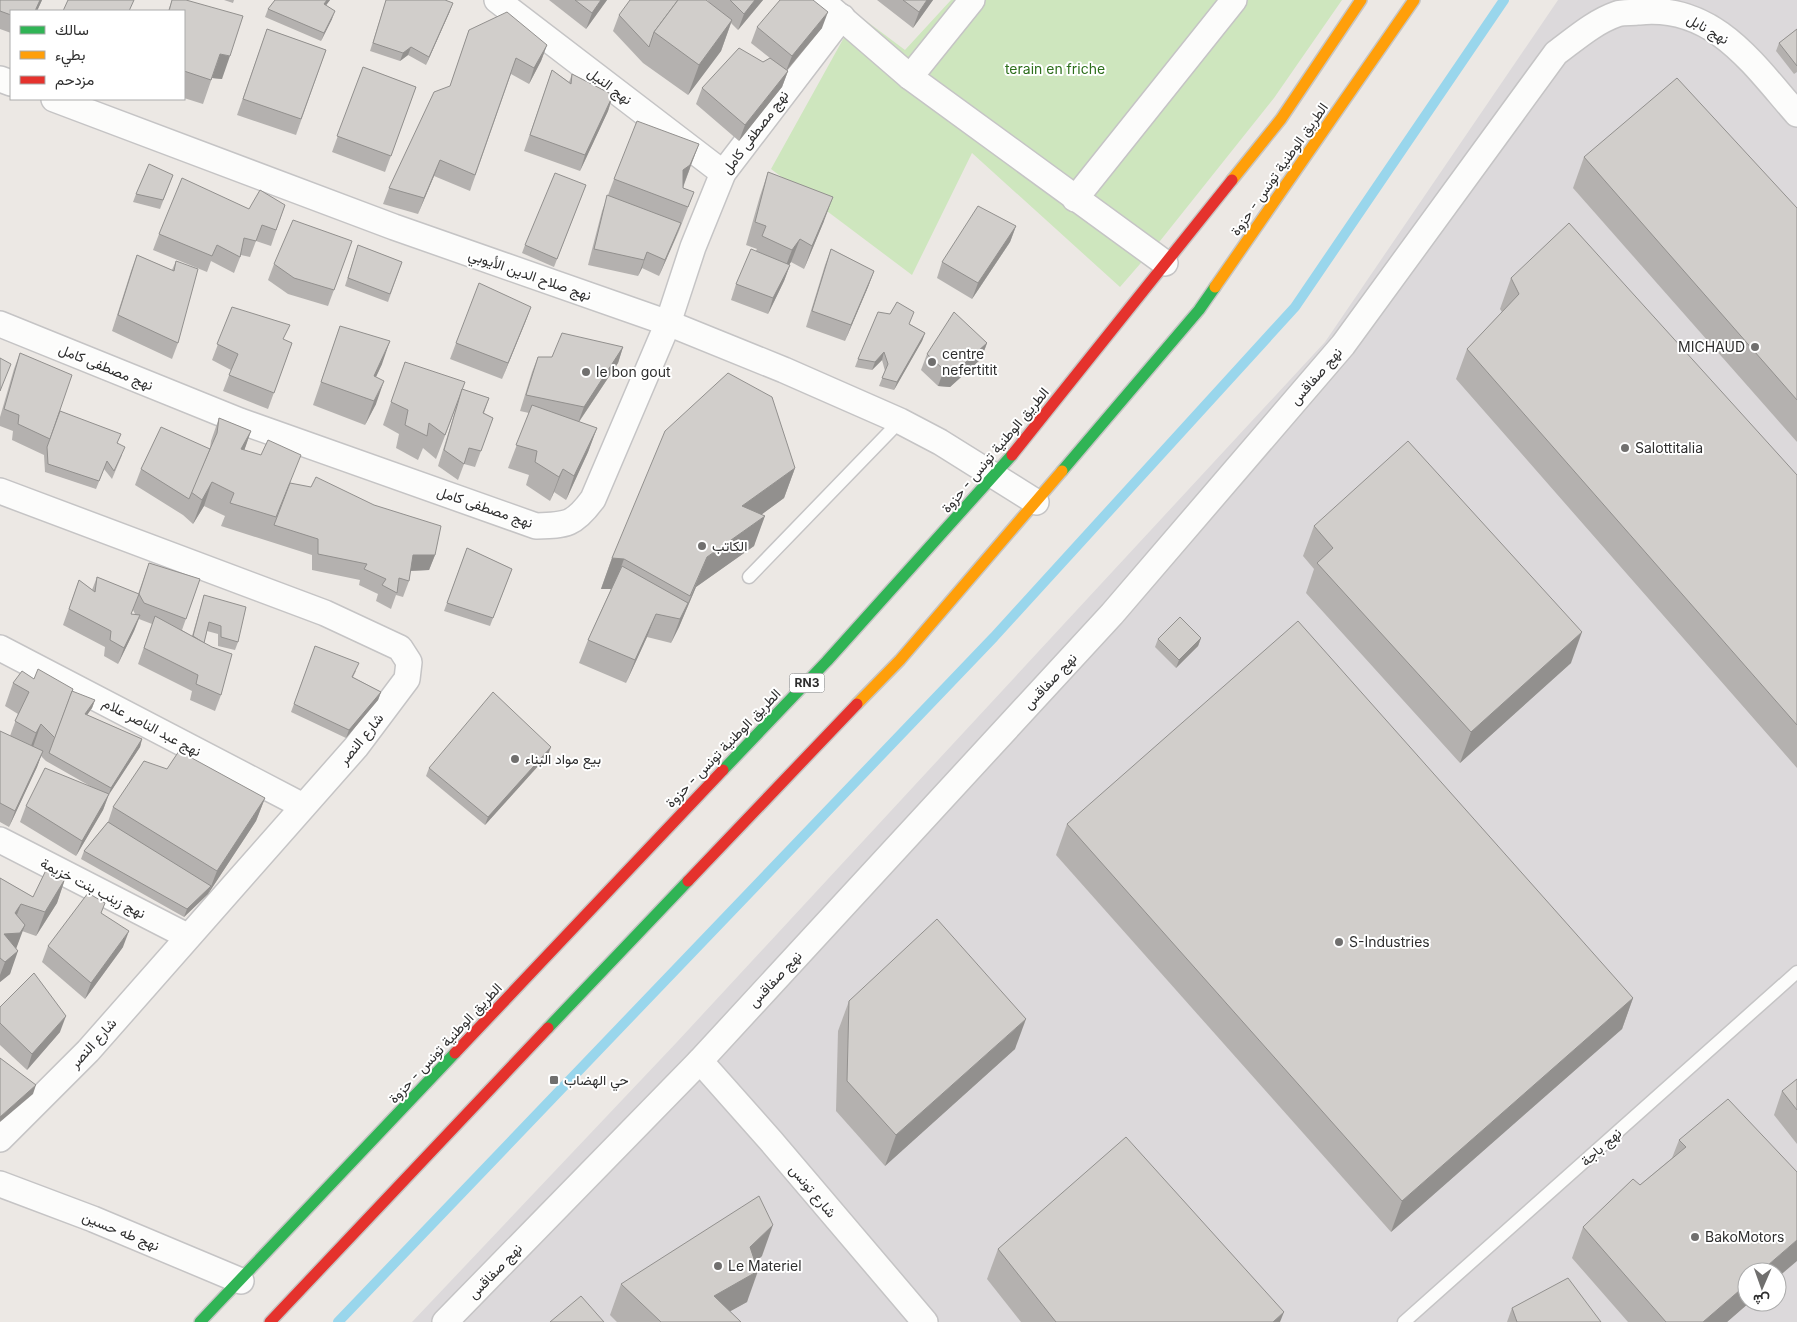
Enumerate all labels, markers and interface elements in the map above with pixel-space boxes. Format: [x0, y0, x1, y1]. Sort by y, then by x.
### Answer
legend [10, 10, 185, 100]
street label: نهج نابل [1683, 10, 1732, 50]
text: سالك [55, 20, 89, 39]
text: بطيء [55, 45, 85, 68]
park label: terain en friche [1005, 60, 1105, 77]
street label: نهج النيل [583, 63, 636, 110]
text: مزدحم [55, 70, 94, 90]
street label: نهج مصطفى كامل [718, 87, 794, 179]
street label: الطريق الوطنية تونس - حزوة [1226, 99, 1332, 239]
street label: نهج صلاح الدين الأيوبي [465, 246, 594, 307]
place label: MICHAUD [1678, 338, 1745, 355]
street label: نهج مصطفى كامل [55, 340, 156, 396]
marker: MICHAUD [1749, 341, 1761, 353]
street label: نهج صفاقس [1286, 343, 1347, 410]
place label: centre nefertitit [942, 345, 998, 378]
marker: centre nefertitit [926, 356, 938, 368]
place label: le bon gout [596, 363, 671, 380]
marker: le bon gout [580, 366, 592, 378]
street label: الطريق الوطنية تونس - حزوة [937, 384, 1053, 516]
place label: Salottitalia [1635, 439, 1703, 456]
marker: Salottitalia [1619, 442, 1631, 454]
street label: نهج مصطفى كامل [434, 482, 535, 534]
place label: الكاتب [712, 537, 747, 555]
marker: الكاتب [696, 540, 708, 552]
street label: نهج صفاقس [1019, 649, 1082, 714]
road number: RN3 [790, 674, 824, 692]
street label: الطريق الوطنية تونس - حزوة [662, 685, 784, 811]
street label: نهج عبد الناصر علام [99, 694, 204, 762]
street label: شارع النصر [334, 709, 389, 771]
place label: بيع مواد البناء [525, 750, 601, 770]
marker: بيع مواد البناء [509, 753, 521, 765]
street label: نهج زينب بنت خزيمة [37, 854, 149, 924]
place label: S-Industries [1349, 933, 1430, 950]
marker: S-Industries [1333, 936, 1345, 948]
street label: نهج صفاقس [744, 947, 807, 1012]
street label: الطريق الوطنية تونس - حزوة [384, 979, 506, 1107]
street label: شارع النصر [65, 1014, 122, 1074]
place label: حي الهضاب [564, 1071, 629, 1092]
marker: حي الهضاب [548, 1074, 560, 1086]
street label: نهج باجة [1577, 1124, 1627, 1172]
street label: شارع تونس [784, 1161, 840, 1223]
street label: نهج طه حسين [79, 1207, 162, 1257]
place label: BakoMotors [1705, 1228, 1784, 1245]
marker: BakoMotors [1689, 1231, 1701, 1243]
street label: نهج صفاقس [464, 1239, 527, 1304]
place label: Le Materiel [728, 1257, 802, 1274]
marker: Le Materiel [712, 1260, 724, 1272]
north arrow [1737, 1262, 1787, 1312]
text: ش [1753, 1291, 1770, 1309]

